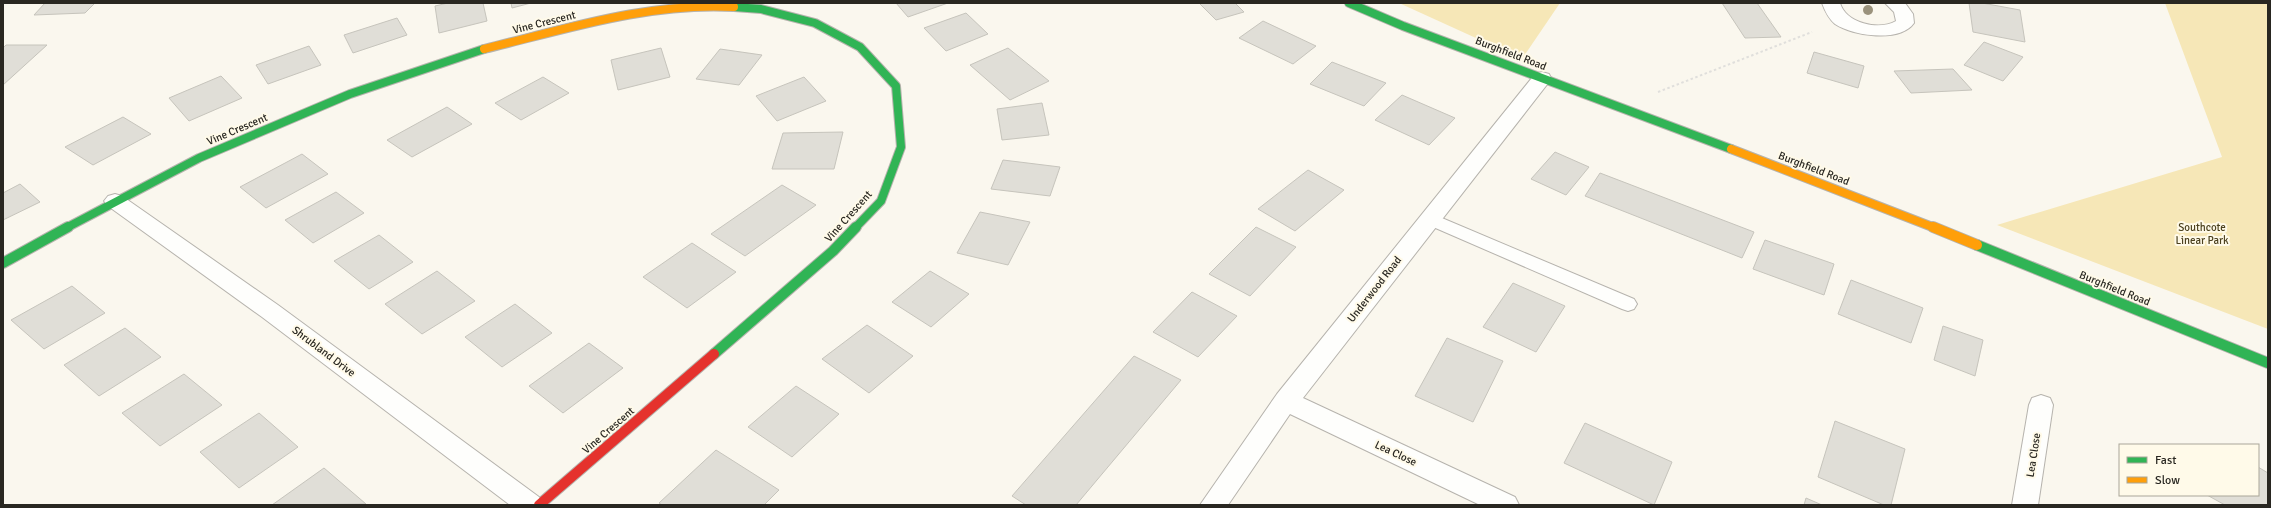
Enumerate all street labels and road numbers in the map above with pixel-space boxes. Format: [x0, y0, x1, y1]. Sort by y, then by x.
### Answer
street label: Vine Crescent [511, 8, 577, 37]
street label: Burghfield Road [1473, 34, 1548, 73]
street label: Vine Crescent [205, 111, 270, 148]
street label: Burghfield Road [1776, 149, 1851, 188]
street label: Vine Crescent [822, 188, 875, 245]
street label: Underwood Road [1345, 254, 1404, 325]
street label: Burghfield Road [2077, 268, 2152, 309]
street label: Shrubland Drive [290, 323, 358, 379]
street label: Vine Crescent [580, 404, 637, 456]
street label: Lea Close [2024, 432, 2043, 478]
street label: Lea Close [1373, 438, 1419, 469]

